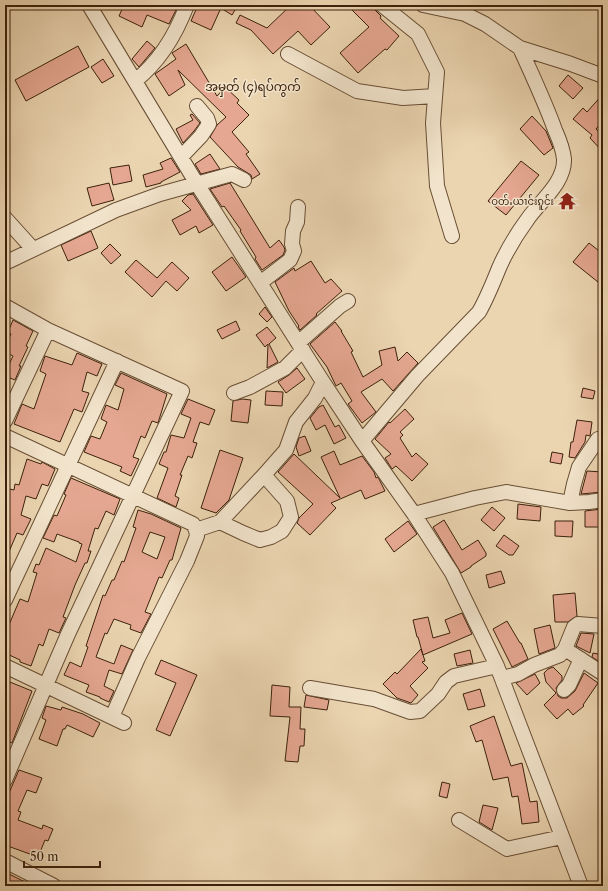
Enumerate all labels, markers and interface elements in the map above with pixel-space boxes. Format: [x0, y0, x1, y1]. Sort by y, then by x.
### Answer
district label: အမှတ် (၄)ရပ်ကွက် [205, 78, 301, 97]
temple icon: ဝတ်ႉယၢင်းၵူင်း [557, 191, 577, 211]
place label: ဝတ်ႉယၢင်းၵူင်း [491, 194, 554, 210]
scale bar [24, 843, 100, 869]
text: 50 m [30, 849, 59, 864]

